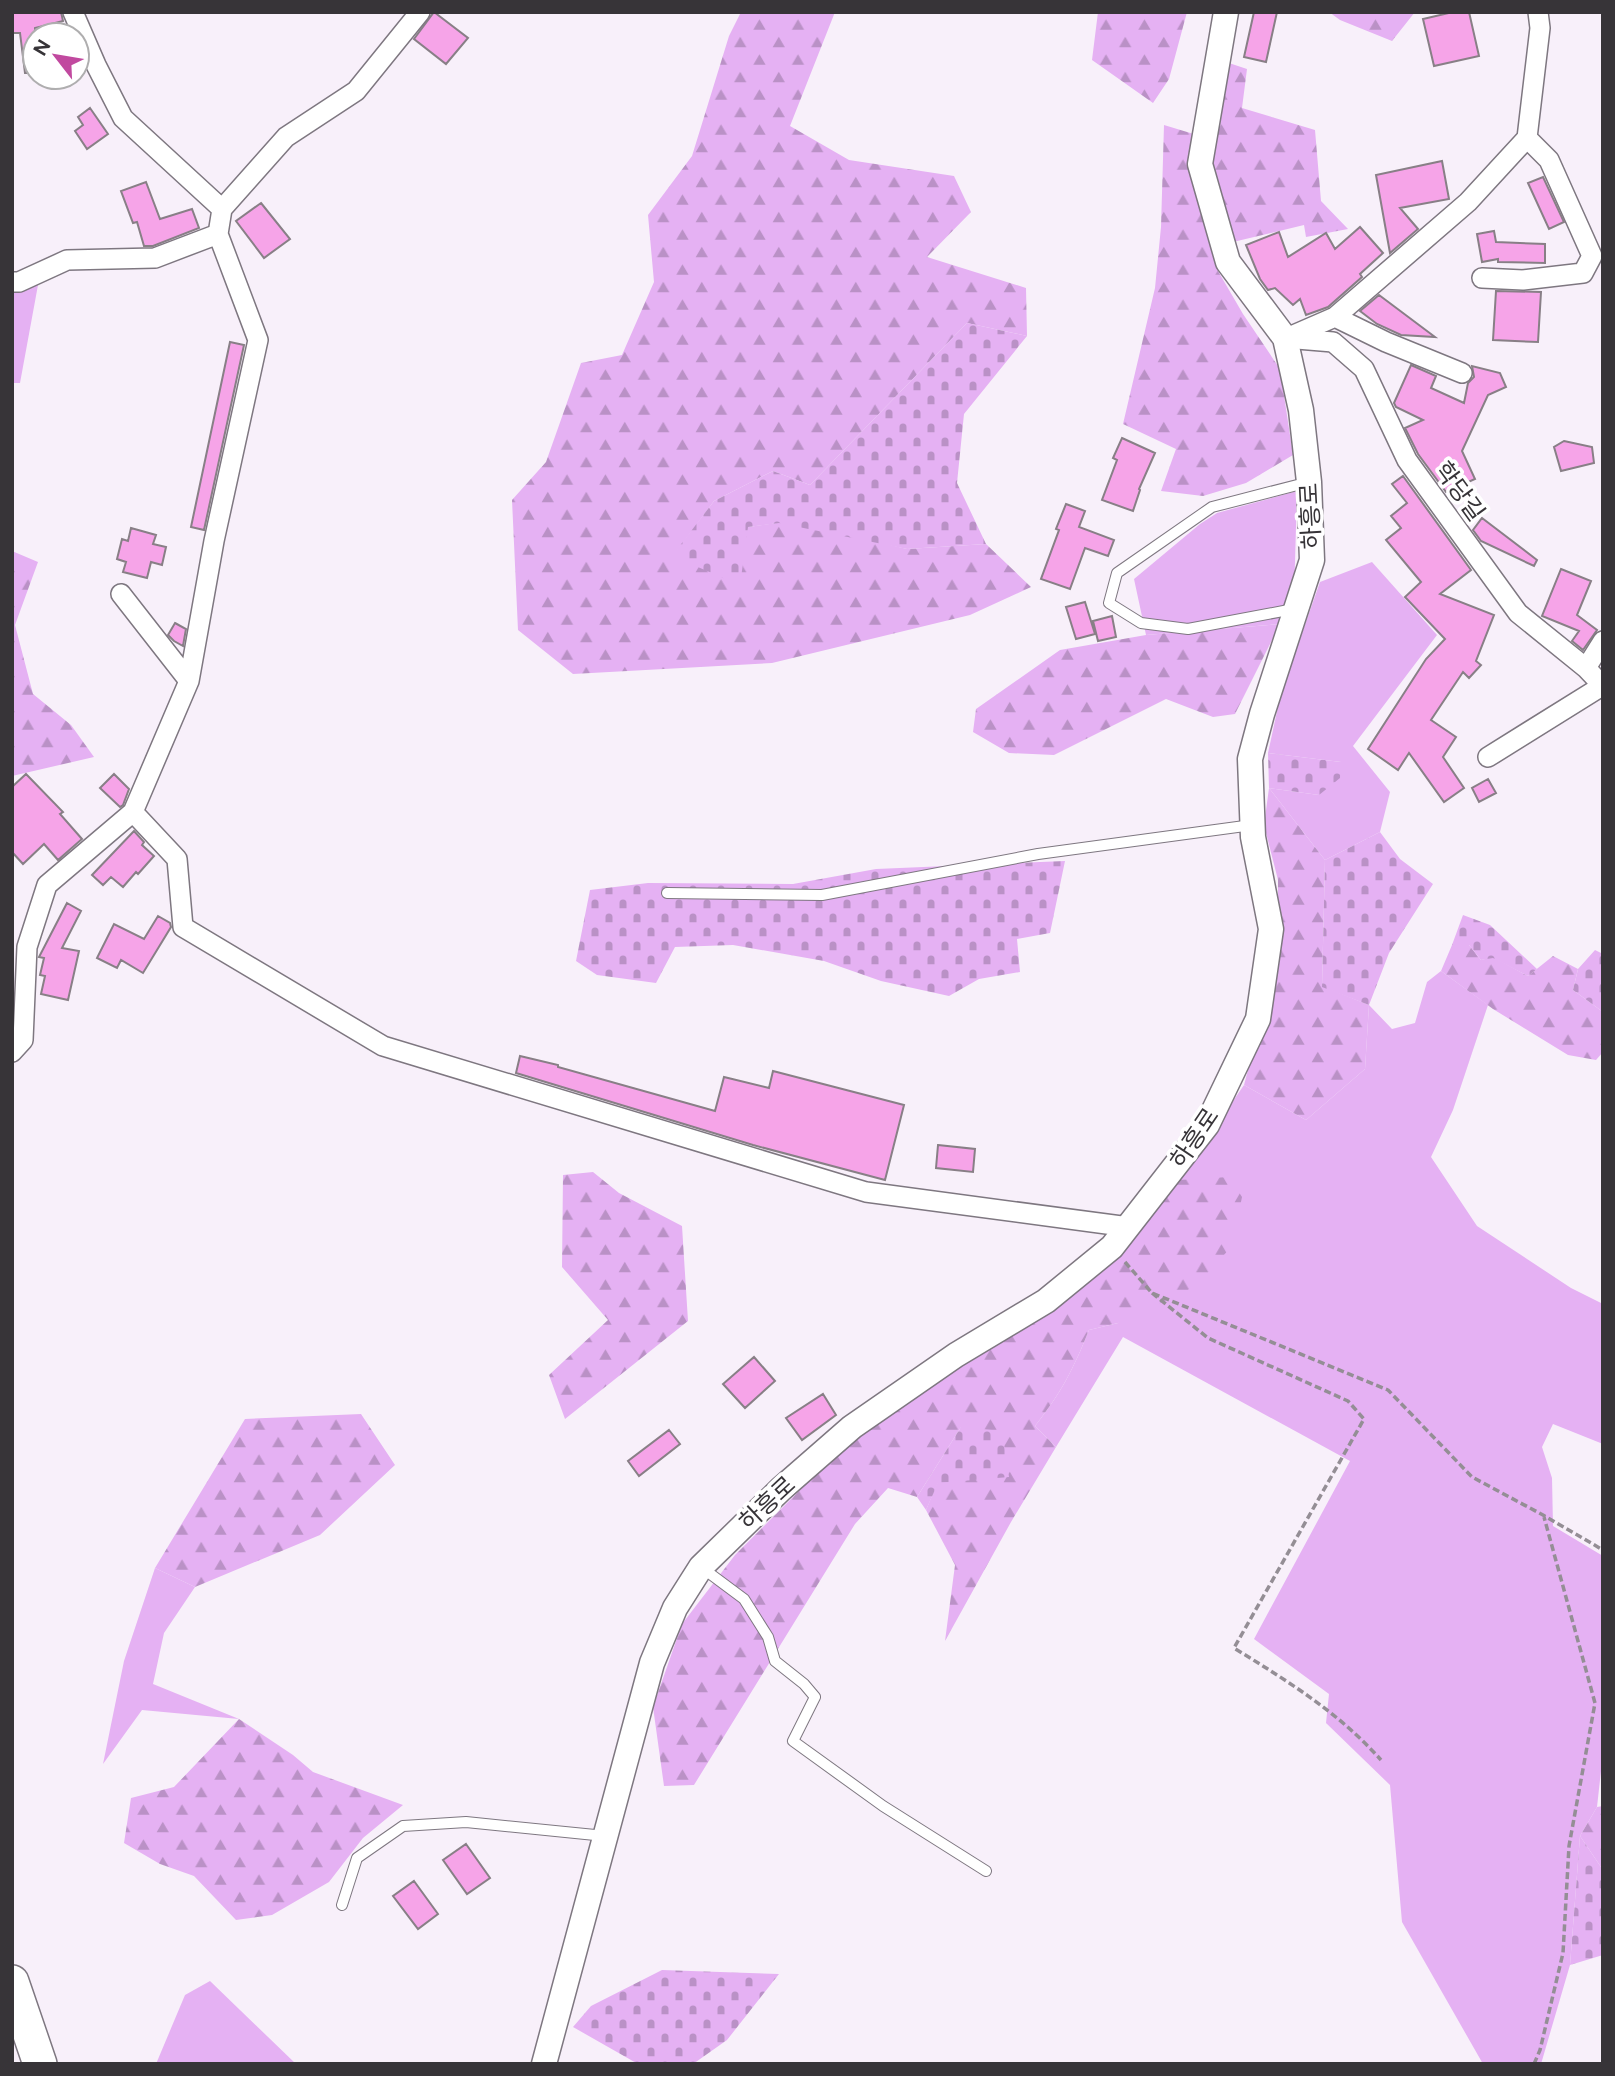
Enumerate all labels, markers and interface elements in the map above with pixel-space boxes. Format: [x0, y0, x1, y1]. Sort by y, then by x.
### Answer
north arrow [21, 21, 91, 91]
text: N [28, 35, 55, 60]
street label: 학당길 [1429, 456, 1491, 526]
street label: 하흥로 [1294, 482, 1326, 550]
street label: 하흥로 [1163, 1102, 1225, 1174]
street label: 하흥로 [733, 1470, 801, 1536]

